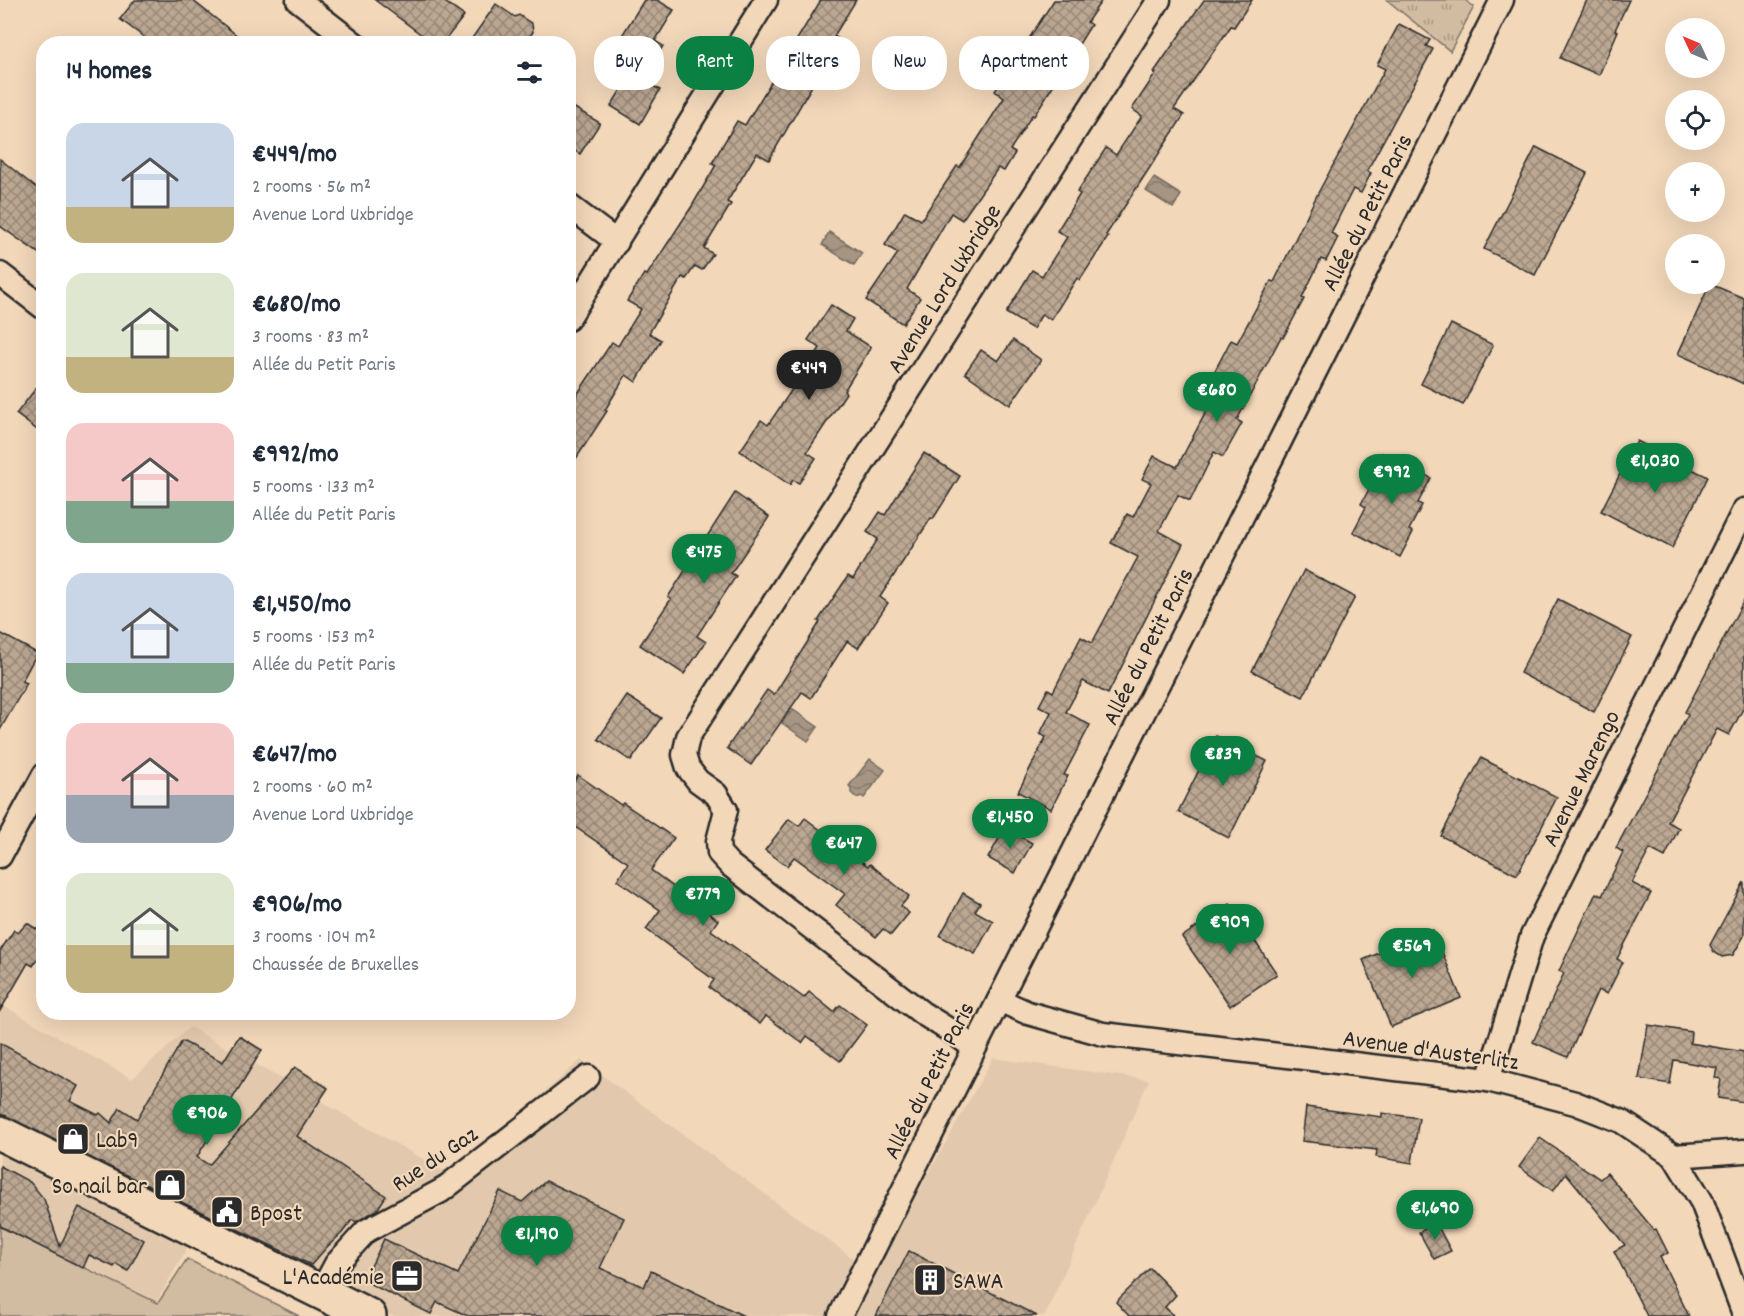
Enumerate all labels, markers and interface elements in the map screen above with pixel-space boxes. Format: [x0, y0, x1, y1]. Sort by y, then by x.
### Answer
north arrow [1665, 18, 1725, 78]
map controls [1665, 18, 1725, 294]
chip: Buy [594, 36, 664, 90]
chip: Rent [676, 36, 754, 90]
chip: Filters [766, 36, 860, 90]
chip: New [872, 36, 947, 90]
chip: Apartment [959, 36, 1089, 90]
text: 14 homes [66, 54, 152, 91]
icon: filters [513, 56, 546, 89]
button: locate [1665, 90, 1725, 150]
street label: Allée du Petit Paris [1314, 129, 1423, 298]
text: €449/mo [252, 137, 337, 174]
icon: home [114, 147, 186, 219]
button: + [1665, 162, 1725, 222]
text: 2 rooms · 56 m² [252, 174, 371, 202]
street label: Avenue Lord Uxbridge [880, 198, 1011, 381]
text: Avenue Lord Uxbridge [252, 202, 414, 230]
button: − [1665, 234, 1725, 294]
text: €680/mo [252, 287, 341, 324]
icon: home [114, 297, 186, 369]
text: 3 rooms · 83 m² [252, 324, 369, 352]
pin: €449 [773, 350, 845, 401]
text: Allée du Petit Paris [252, 352, 396, 380]
text: €449 [791, 355, 827, 383]
pin: €680 [1181, 372, 1253, 423]
text: €680 [1197, 377, 1237, 405]
text: €992/mo [252, 437, 339, 474]
pin: €1,030 [1606, 443, 1704, 494]
icon: home [114, 447, 186, 519]
text: €1,030 [1630, 448, 1680, 476]
pin: €992 [1356, 454, 1428, 505]
text: €992 [1373, 459, 1411, 487]
text: 5 rooms · 133 m² [252, 474, 375, 502]
text: Allée du Petit Paris [252, 502, 396, 530]
pin: €475 [668, 534, 740, 585]
text: €475 [686, 539, 722, 567]
street label: Allée du Petit Paris [1095, 563, 1204, 732]
text: €1,450/mo [252, 587, 351, 624]
icon: home [114, 597, 186, 669]
text: 5 rooms · 153 m² [252, 624, 375, 652]
text: Allée du Petit Paris [252, 652, 396, 680]
street label: Avenue Marengo [1535, 705, 1630, 853]
pin: €839 [1187, 736, 1259, 787]
text: €647/mo [252, 737, 337, 774]
text: €839 [1204, 741, 1242, 769]
icon: home [114, 747, 186, 819]
text: 2 rooms · 60 m² [252, 774, 373, 802]
pin: €1,450 [961, 799, 1059, 850]
text: Avenue Lord Uxbridge [252, 802, 414, 830]
text: €1,450 [986, 804, 1034, 832]
pin: €647 [808, 825, 880, 876]
text: €647 [826, 830, 862, 858]
pin: €779 [667, 876, 739, 927]
text: €779 [685, 881, 721, 909]
text: €906/mo [252, 887, 342, 924]
icon: home [114, 897, 186, 969]
pin: €909 [1194, 904, 1266, 955]
text: €909 [1210, 909, 1250, 937]
text: 3 rooms · 104 m² [252, 924, 376, 952]
pin: €569 [1376, 928, 1448, 979]
text: €569 [1392, 933, 1432, 961]
text: Chaussée de Bruxelles [252, 952, 419, 980]
street label: Allée du Petit Paris [876, 997, 985, 1166]
street label: Avenue d'Austerlitz [1341, 1023, 1521, 1081]
pin: €906 [171, 1095, 243, 1146]
text: €906 [186, 1100, 228, 1128]
street label: Rue du Gaz [386, 1119, 486, 1202]
shop icon: Lab9 [55, 1121, 91, 1157]
place label: Lab9 [96, 1125, 138, 1159]
shop icon: So nail bar [152, 1167, 188, 1203]
place label: So nail bar [52, 1171, 147, 1205]
pin: €1,690 [1386, 1190, 1484, 1241]
public building icon: Bpost [209, 1194, 245, 1230]
text: €1,690 [1410, 1195, 1460, 1223]
place label: Bpost [250, 1198, 302, 1232]
pin: €1,190 [488, 1216, 586, 1267]
text: €1,190 [515, 1221, 559, 1249]
office icon: L'Académie [389, 1258, 425, 1294]
place label: L'Académie [282, 1262, 384, 1296]
building icon: SAWA [912, 1262, 948, 1298]
place label: SAWA [953, 1266, 1004, 1300]

